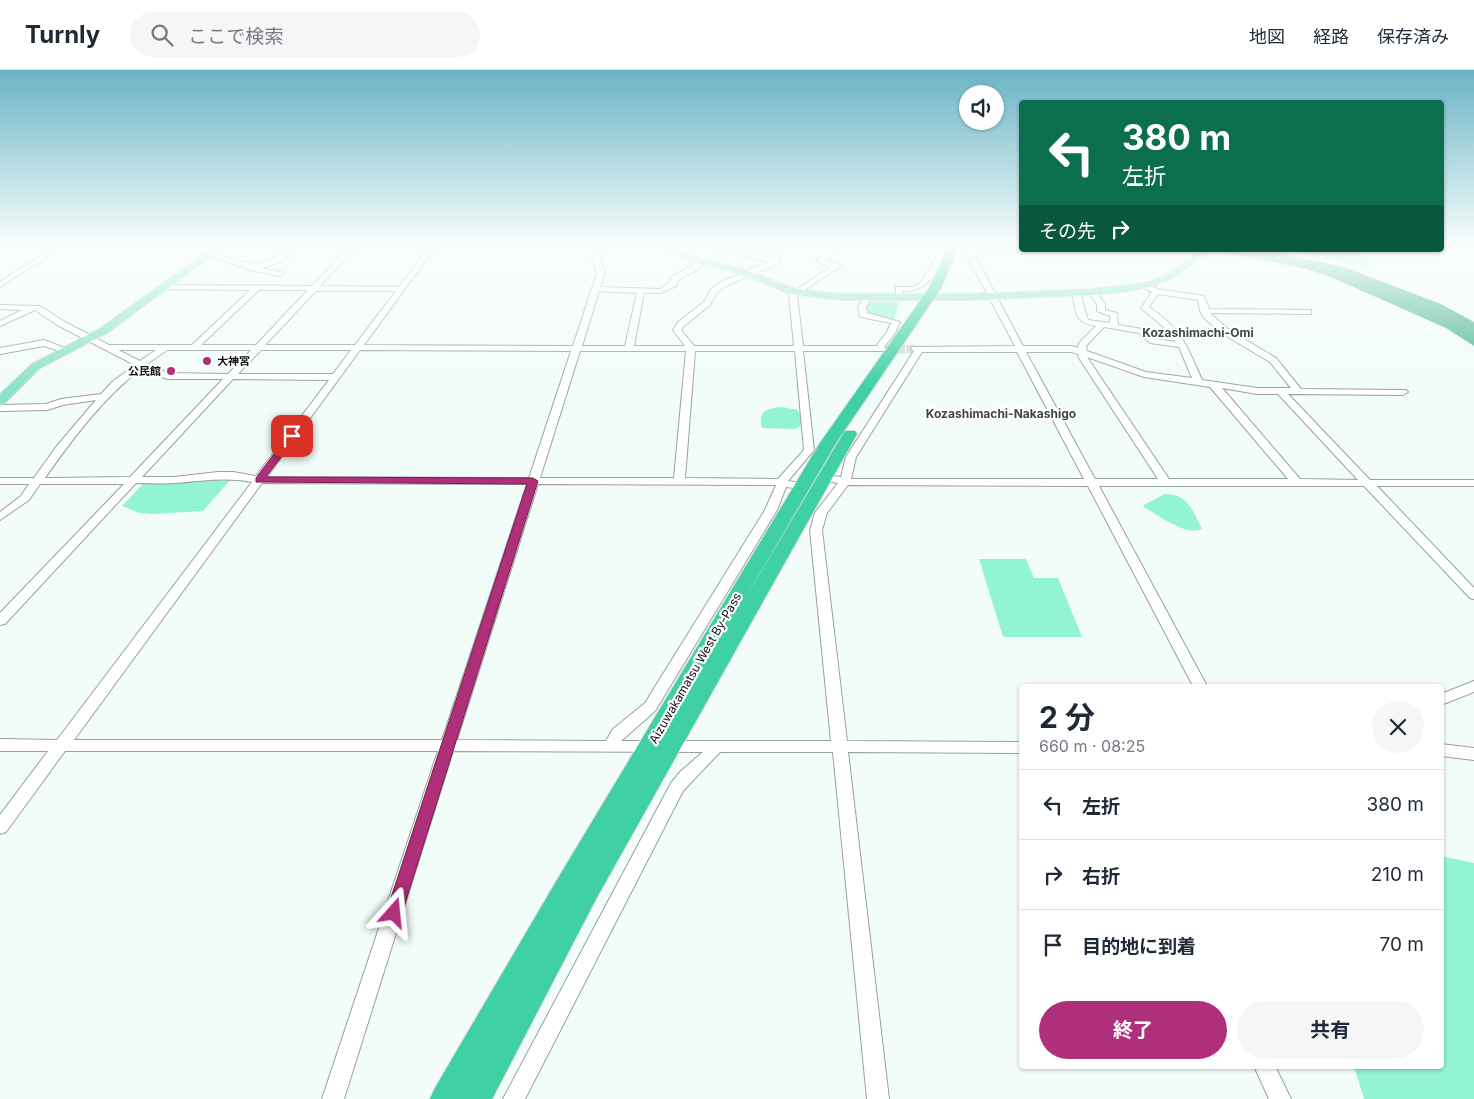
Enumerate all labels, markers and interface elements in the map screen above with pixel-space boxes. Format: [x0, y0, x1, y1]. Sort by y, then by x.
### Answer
search box [130, 12, 480, 57]
text: Turnly [25, 20, 100, 49]
icon: search [148, 21, 176, 49]
text: ここで検索 [188, 25, 283, 48]
text: 地図 [1249, 26, 1285, 47]
text: 経路 [1313, 26, 1349, 47]
text: 保存済み [1377, 26, 1449, 47]
map controls [959, 85, 1004, 130]
button: sound [959, 85, 1004, 130]
text: 380 m [1122, 116, 1231, 158]
icon: left [1039, 120, 1104, 185]
text: 左折 [1122, 163, 1166, 189]
icon: right [1106, 215, 1134, 243]
text: その先 [1039, 220, 1096, 243]
district label: Kozashimachi-Omi [1142, 325, 1254, 340]
place label: 大神宮 [217, 354, 250, 368]
marker: 大神宮 [201, 355, 213, 367]
place label: 公民館 [128, 364, 161, 378]
marker: 公民館 [165, 365, 177, 377]
district label: Kozashimachi-Nakashigo [926, 406, 1076, 421]
pin [271, 415, 313, 457]
icon: arrive [278, 422, 306, 450]
street label: Aizuwakamatsu West By-Pass [646, 590, 744, 746]
text: 2 分 [1039, 699, 1095, 735]
button: close [1372, 701, 1424, 753]
text: 660 m · 08:25 [1039, 736, 1145, 756]
icon: left [1039, 791, 1067, 819]
text: 380 m [1367, 793, 1424, 816]
text: 左折 [1082, 795, 1120, 818]
icon: right [1039, 861, 1067, 889]
text: 210 m [1371, 863, 1424, 886]
text: 右折 [1082, 865, 1120, 888]
position arrow [367, 886, 419, 938]
icon: arrive [1039, 931, 1067, 959]
text: 70 m [1380, 933, 1424, 956]
text: 目的地に到着 [1082, 935, 1196, 958]
button: 終了 [1039, 1001, 1227, 1059]
button: 共有 [1237, 1001, 1424, 1059]

